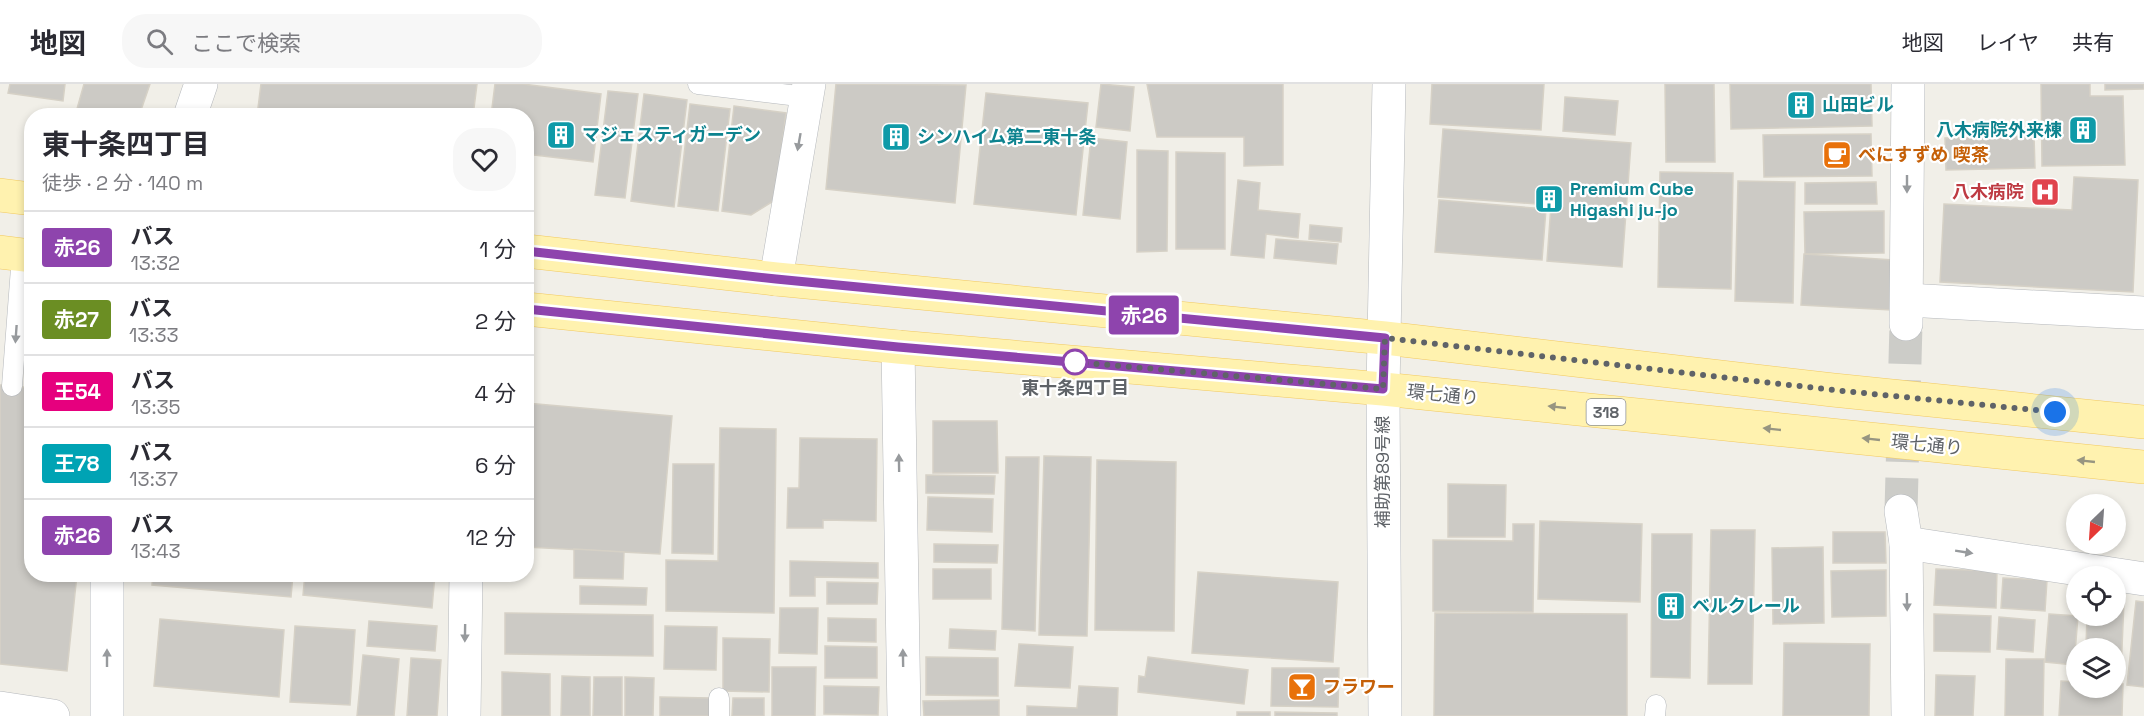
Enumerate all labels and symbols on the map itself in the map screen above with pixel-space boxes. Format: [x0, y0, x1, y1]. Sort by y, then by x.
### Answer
building icon: 山田ビル [1785, 89, 1817, 121]
place label: 山田ビル [1822, 93, 1894, 116]
building icon: 八木病院外来棟 [2067, 114, 2099, 146]
place label: 八木病院外来棟 [1936, 118, 2062, 141]
building icon: マジェスティガーデン [545, 119, 577, 151]
building icon: シンハイム第二東十条 [880, 121, 912, 153]
place label: マジェスティガーデン [582, 123, 761, 146]
place label: シンハイム第二東十条 [917, 125, 1096, 148]
one-way arrow [795, 132, 804, 151]
cafe icon: べにすずめ 喫茶 [1821, 139, 1853, 171]
place label: べにすずめ 喫茶 [1858, 143, 1989, 166]
one-way arrow [1902, 175, 1912, 194]
hospital icon: 八木病院 [2029, 176, 2061, 208]
place label: Premium Cube Higashi ju-jo [1570, 177, 1694, 221]
place label: 八木病院 [1952, 180, 2024, 203]
building icon: Premium Cube Higashi ju-jo [1533, 183, 1565, 215]
line badge: 赤26 [1110, 296, 1178, 334]
one-way arrow [11, 324, 21, 343]
marker: 東十条四丁目 [1062, 349, 1088, 375]
place label: 東十条四丁目 [1021, 376, 1129, 399]
street label: 環七通り [1406, 379, 1480, 410]
your location [2040, 397, 2070, 427]
road number: 318 [1586, 399, 1626, 425]
one-way arrow [1547, 402, 1566, 412]
street label: 補助第89号線 [1371, 416, 1394, 528]
one-way arrow [1762, 424, 1781, 434]
street label: 環七通り [1890, 429, 1964, 460]
one-way arrow [1861, 435, 1880, 444]
one-way arrow [895, 453, 904, 472]
one-way arrow [2076, 457, 2095, 466]
north arrow [2066, 494, 2126, 554]
one-way arrow [1955, 548, 1974, 557]
building icon: ベルクレール [1655, 590, 1687, 622]
one-way arrow [1902, 592, 1912, 611]
place label: ベルクレール [1692, 594, 1800, 617]
one-way arrow [460, 623, 470, 642]
one-way arrow [102, 648, 112, 667]
one-way arrow [898, 648, 908, 667]
bar icon: フラワー [1286, 671, 1318, 703]
place label: フラワー [1323, 675, 1395, 698]

